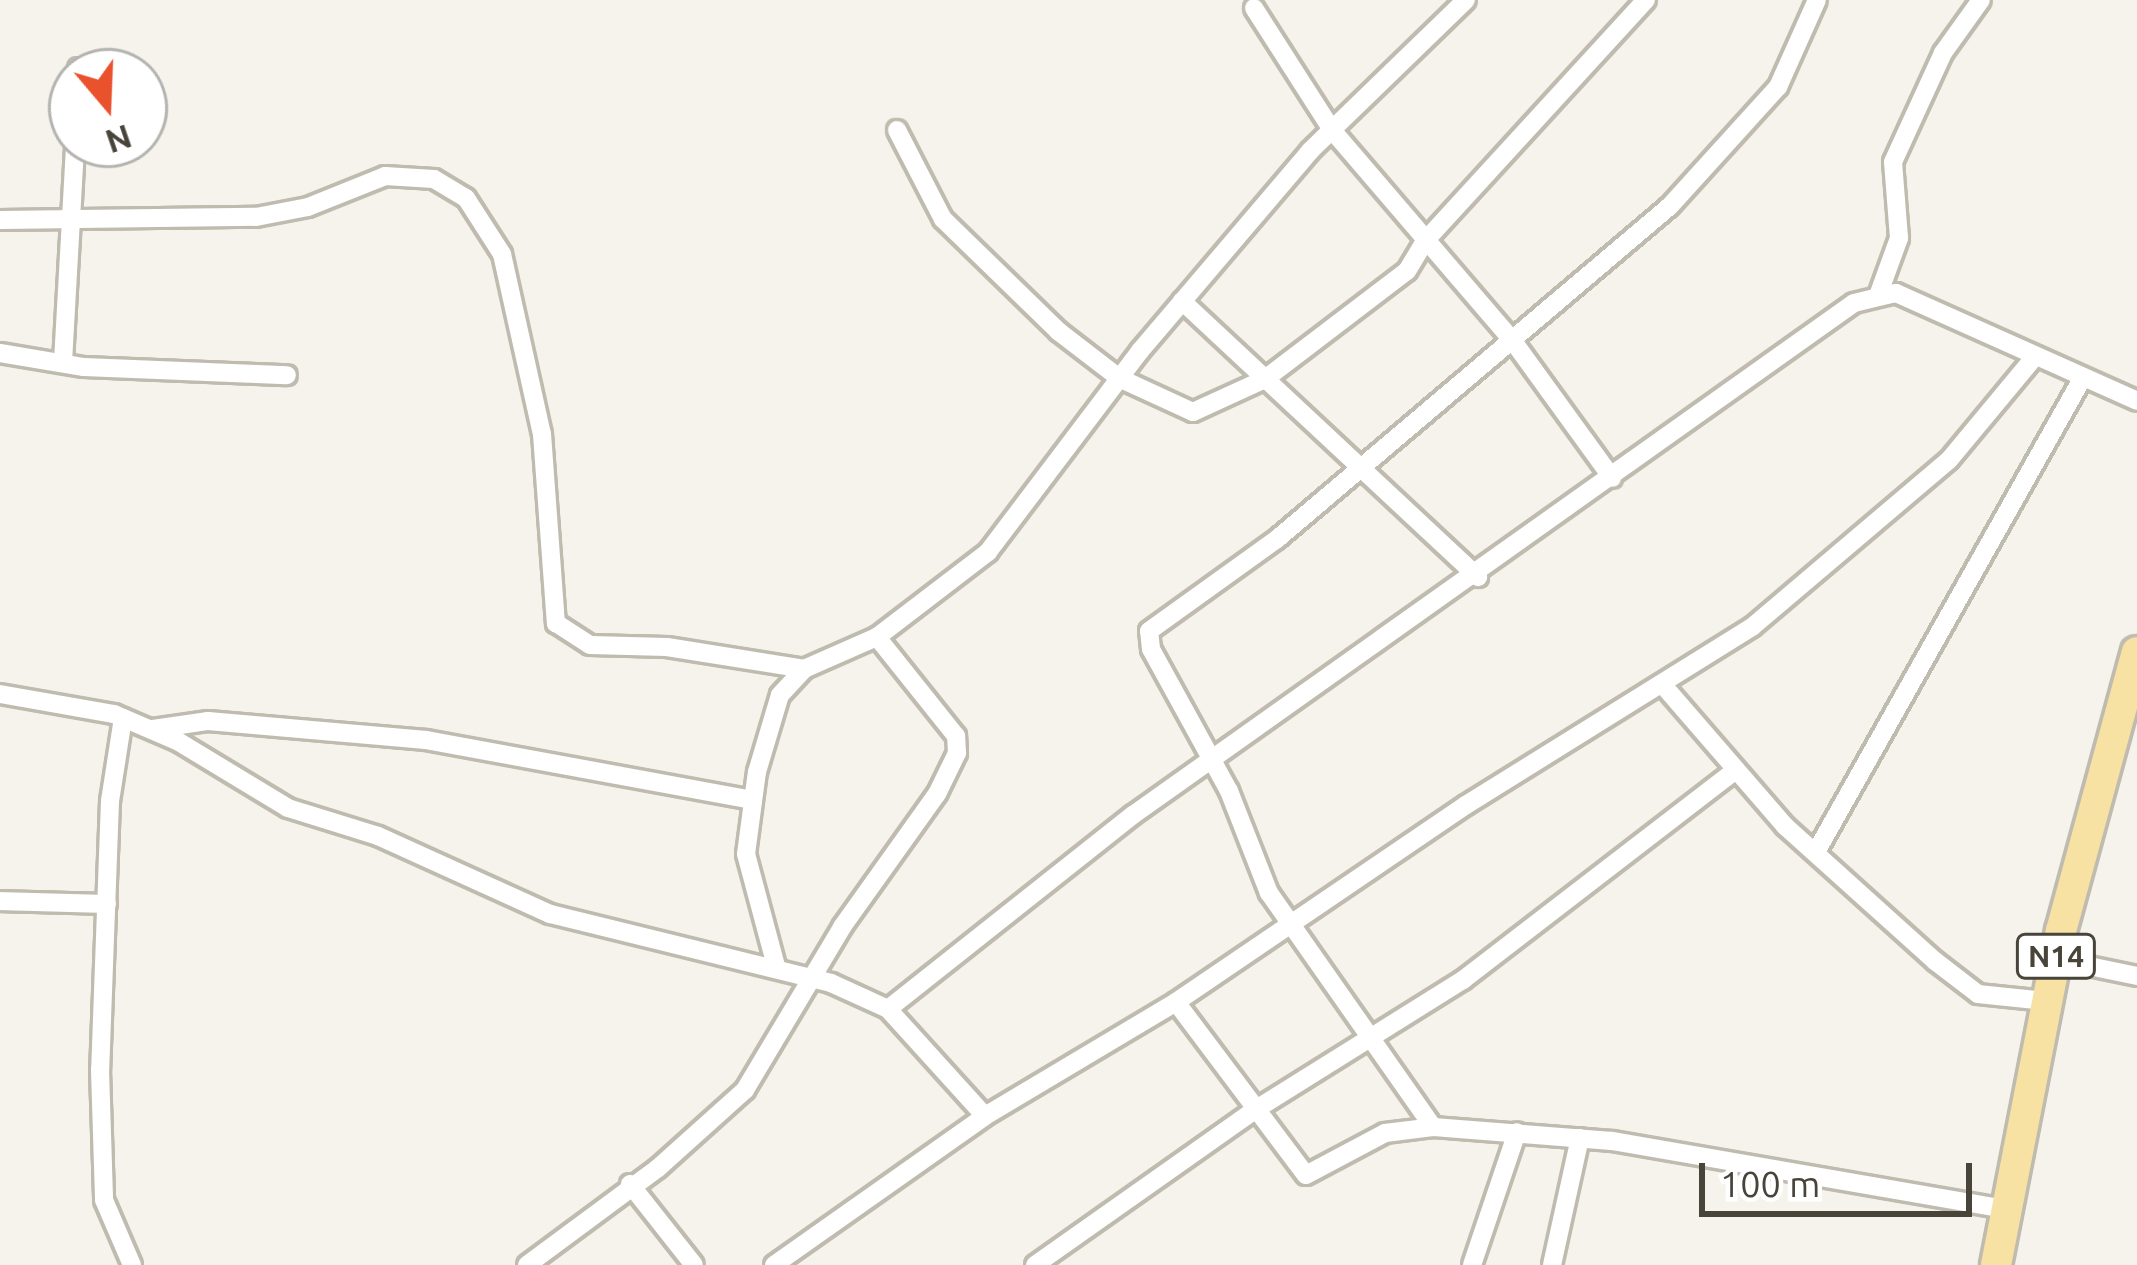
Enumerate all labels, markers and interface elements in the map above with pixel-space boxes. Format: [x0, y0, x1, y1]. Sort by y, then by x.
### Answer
north arrow [48, 48, 168, 168]
text: N [101, 118, 137, 161]
road number: N14 [2014, 932, 2098, 980]
scale bar [1705, 1139, 1978, 1213]
text: 100 m [1720, 1163, 1820, 1204]

